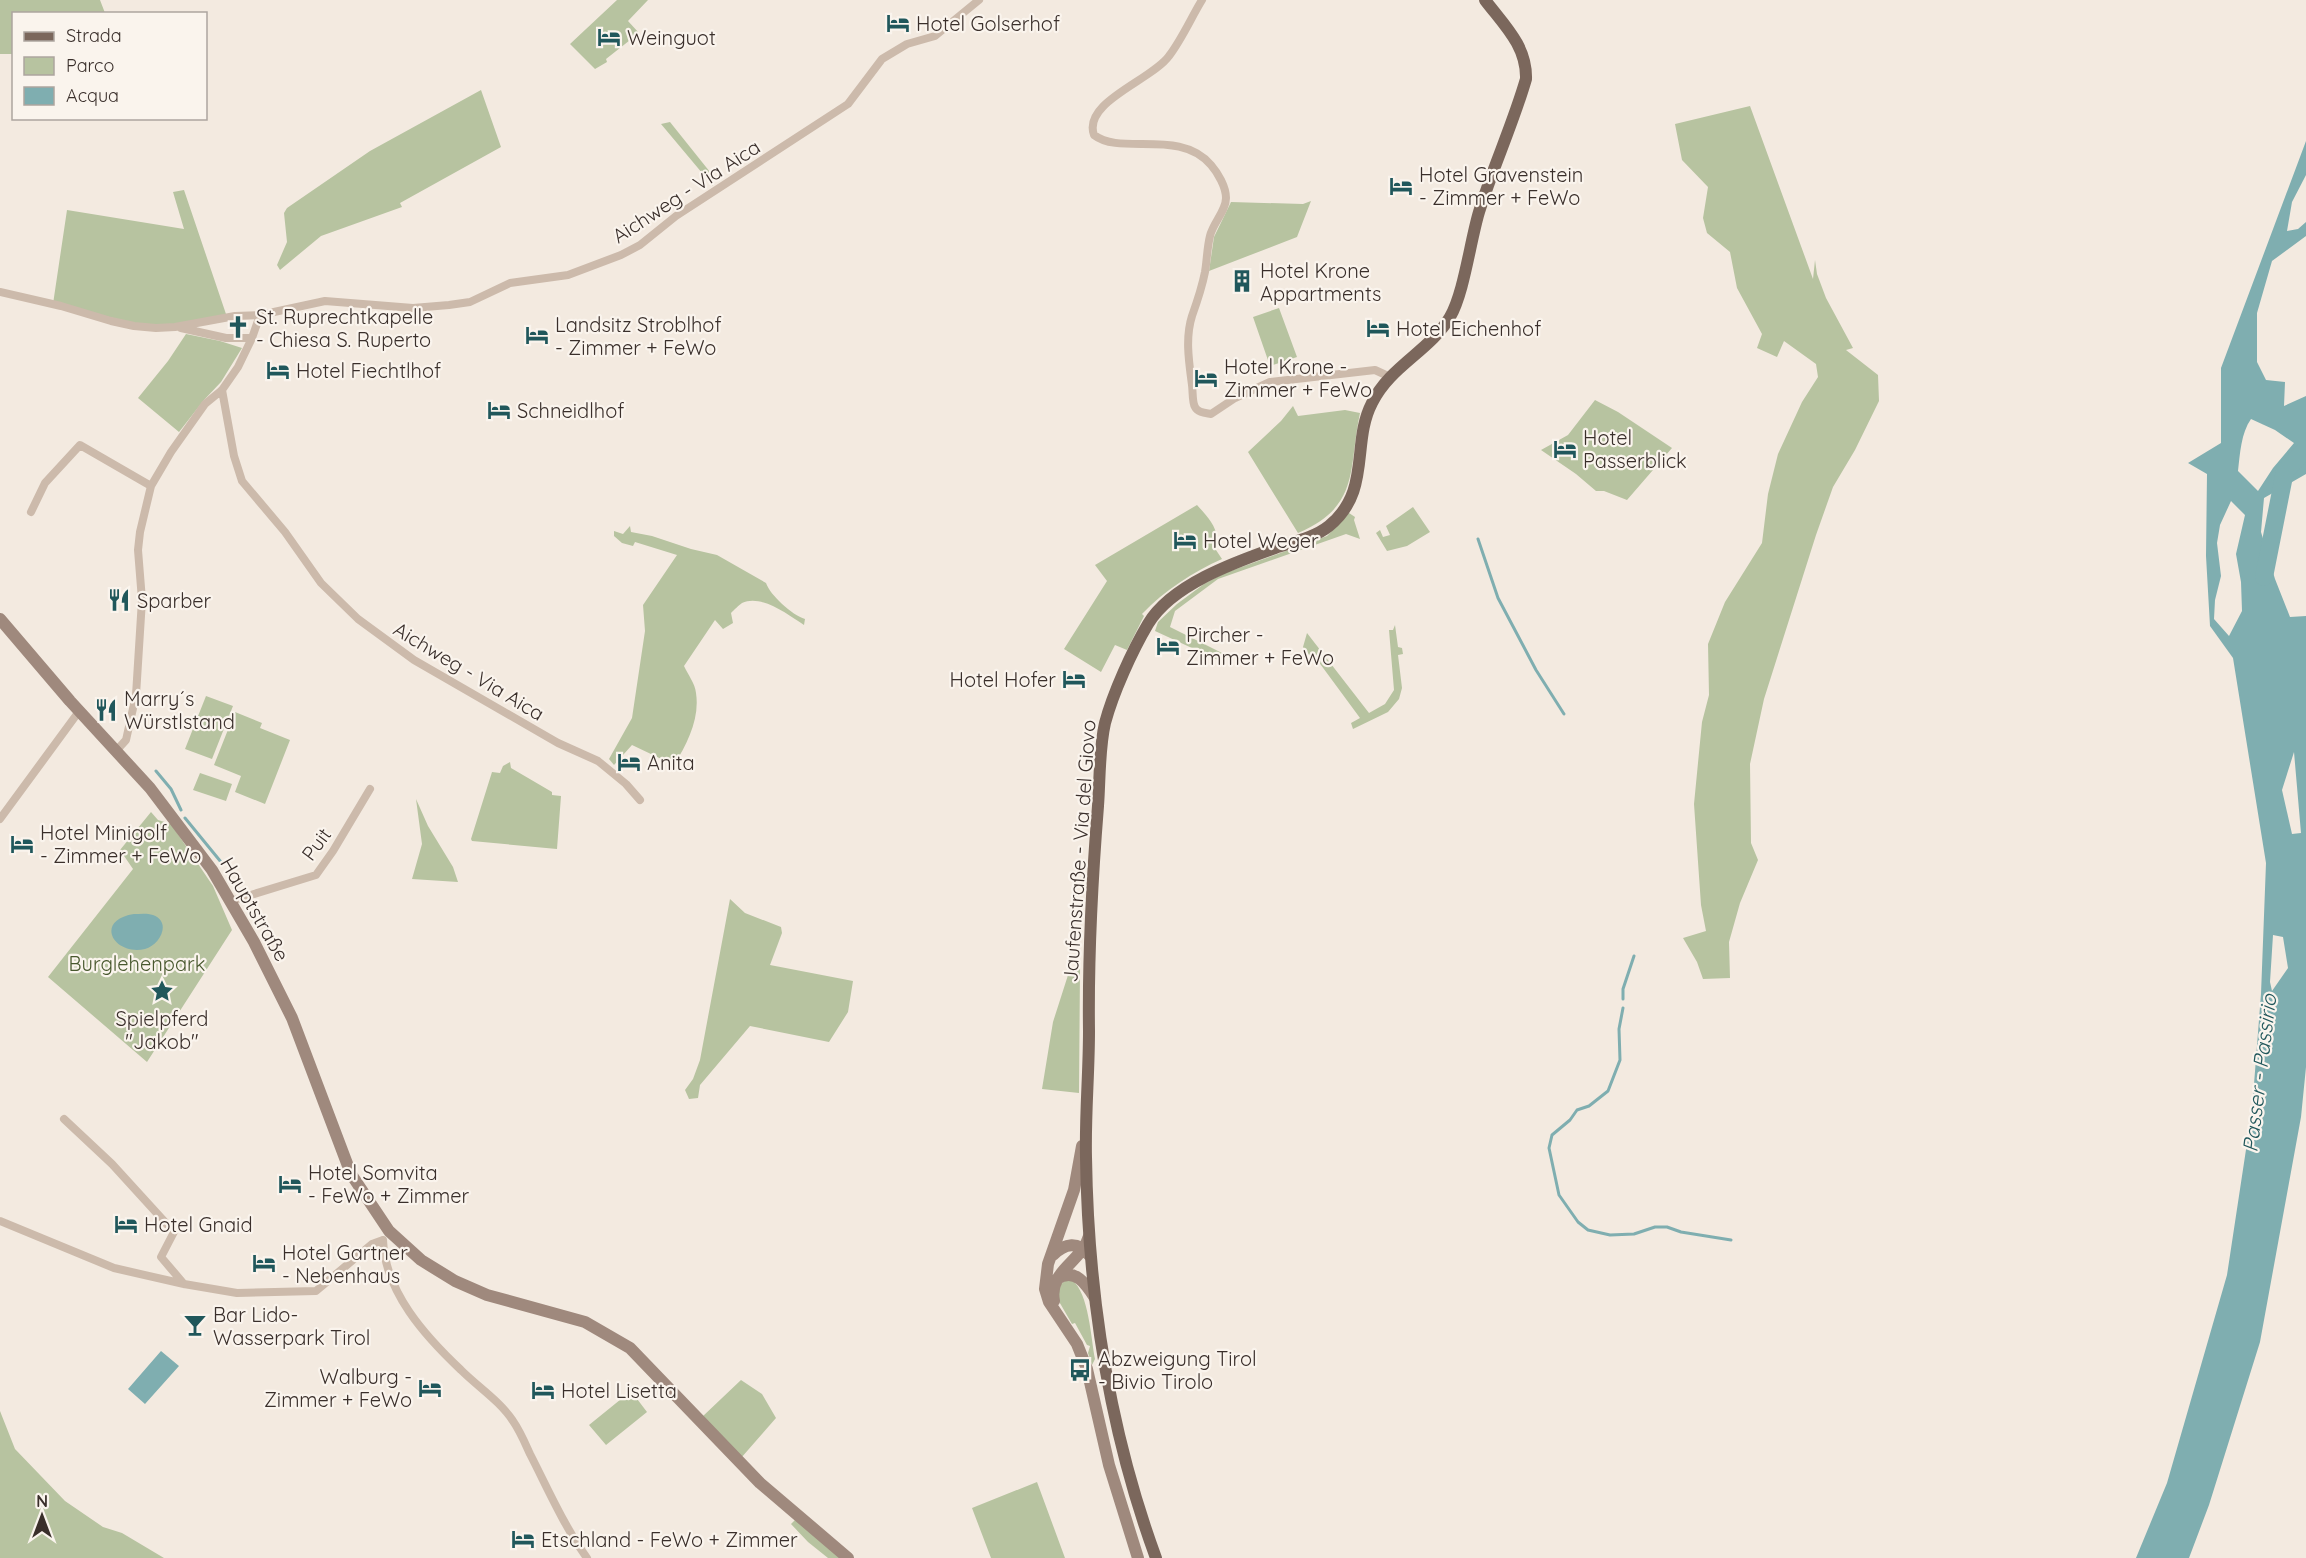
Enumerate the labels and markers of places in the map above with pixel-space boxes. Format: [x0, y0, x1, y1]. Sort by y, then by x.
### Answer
hotel icon: Hotel Golserhof [885, 10, 911, 36]
place label: Hotel Golserhof [916, 11, 1060, 36]
hotel icon: Weinguot [596, 24, 622, 50]
place label: Weinguot [627, 25, 716, 50]
place label: Hotel Gravenstein - Zimmer + FeWo [1419, 162, 1583, 210]
hotel icon: Hotel Gravenstein - Zimmer + FeWo [1388, 173, 1414, 199]
place label: Hotel Krone Appartments [1260, 258, 1381, 306]
building icon: Hotel Krone Appartments [1229, 268, 1255, 294]
place label: St. Ruprechtkapelle - Chiesa S. Ruperto [256, 304, 433, 352]
place label: Landsitz Stroblhof - Zimmer + FeWo [555, 312, 722, 360]
church icon: St. Ruprechtkapelle - Chiesa S. Ruperto [225, 314, 251, 340]
hotel icon: Hotel Eichenhof [1365, 315, 1391, 341]
place label: Hotel Eichenhof [1396, 316, 1541, 341]
hotel icon: Landsitz Stroblhof - Zimmer + FeWo [524, 322, 550, 348]
place label: Hotel Krone - Zimmer + FeWo [1224, 354, 1372, 402]
hotel icon: Hotel Fiechtlhof [265, 357, 291, 383]
place label: Hotel Fiechtlhof [296, 358, 441, 383]
hotel icon: Hotel Krone - Zimmer + FeWo [1193, 365, 1219, 391]
hotel icon: Schneidlhof [486, 397, 512, 423]
place label: Schneidlhof [517, 398, 624, 423]
place label: Hotel Passerblick [1583, 425, 1687, 473]
hotel icon: Hotel Passerblick [1552, 436, 1578, 462]
hotel icon: Hotel Weger [1172, 527, 1198, 553]
place label: Hotel Weger [1203, 528, 1319, 553]
restaurant icon: Sparber [106, 587, 132, 613]
place label: Sparber [137, 588, 212, 613]
place label: Pircher - Zimmer + FeWo [1186, 622, 1334, 670]
hotel icon: Pircher - Zimmer + FeWo [1155, 633, 1181, 659]
hotel icon: Hotel Hofer [1061, 666, 1087, 692]
place label: Hotel Hofer [950, 667, 1056, 692]
place label: Marry´s Würstlstand [124, 686, 235, 734]
restaurant icon: Marry´s Würstlstand [93, 697, 119, 723]
hotel icon: Anita [616, 749, 642, 775]
place label: Anita [647, 750, 695, 775]
place label: Hotel Minigolf - Zimmer + FeWo [40, 820, 201, 868]
hotel icon: Hotel Minigolf - Zimmer + FeWo [9, 831, 35, 857]
place icon: Spielpferd "Jakob" [149, 978, 175, 1004]
place label: Spielpferd "Jakob" [116, 1006, 208, 1054]
place label: Hotel Somvita - FeWo + Zimmer [308, 1160, 470, 1208]
hotel icon: Hotel Somvita - FeWo + Zimmer [277, 1171, 303, 1197]
hotel icon: Hotel Gnaid [113, 1211, 139, 1237]
place label: Hotel Gnaid [144, 1212, 253, 1237]
place label: Hotel Gartner - Nebenhaus [282, 1240, 408, 1288]
hotel icon: Hotel Gartner - Nebenhaus [251, 1250, 277, 1276]
place label: Bar Lido- Wasserpark Tirol [213, 1302, 370, 1350]
bar icon: Bar Lido- Wasserpark Tirol [182, 1312, 208, 1338]
place label: Abzweigung Tirol - Bivio Tirolo [1098, 1346, 1257, 1394]
bus stop icon: Abzweigung Tirol - Bivio Tirolo [1067, 1357, 1093, 1383]
place label: Walburg - Zimmer + FeWo [264, 1364, 412, 1412]
hotel icon: Walburg - Zimmer + FeWo [417, 1375, 443, 1401]
hotel icon: Hotel Lisetta [530, 1377, 556, 1403]
place label: Hotel Lisetta [561, 1378, 677, 1403]
hotel icon: Etschland - FeWo + Zimmer [510, 1526, 536, 1552]
place label: Etschland - FeWo + Zimmer [541, 1527, 798, 1552]

